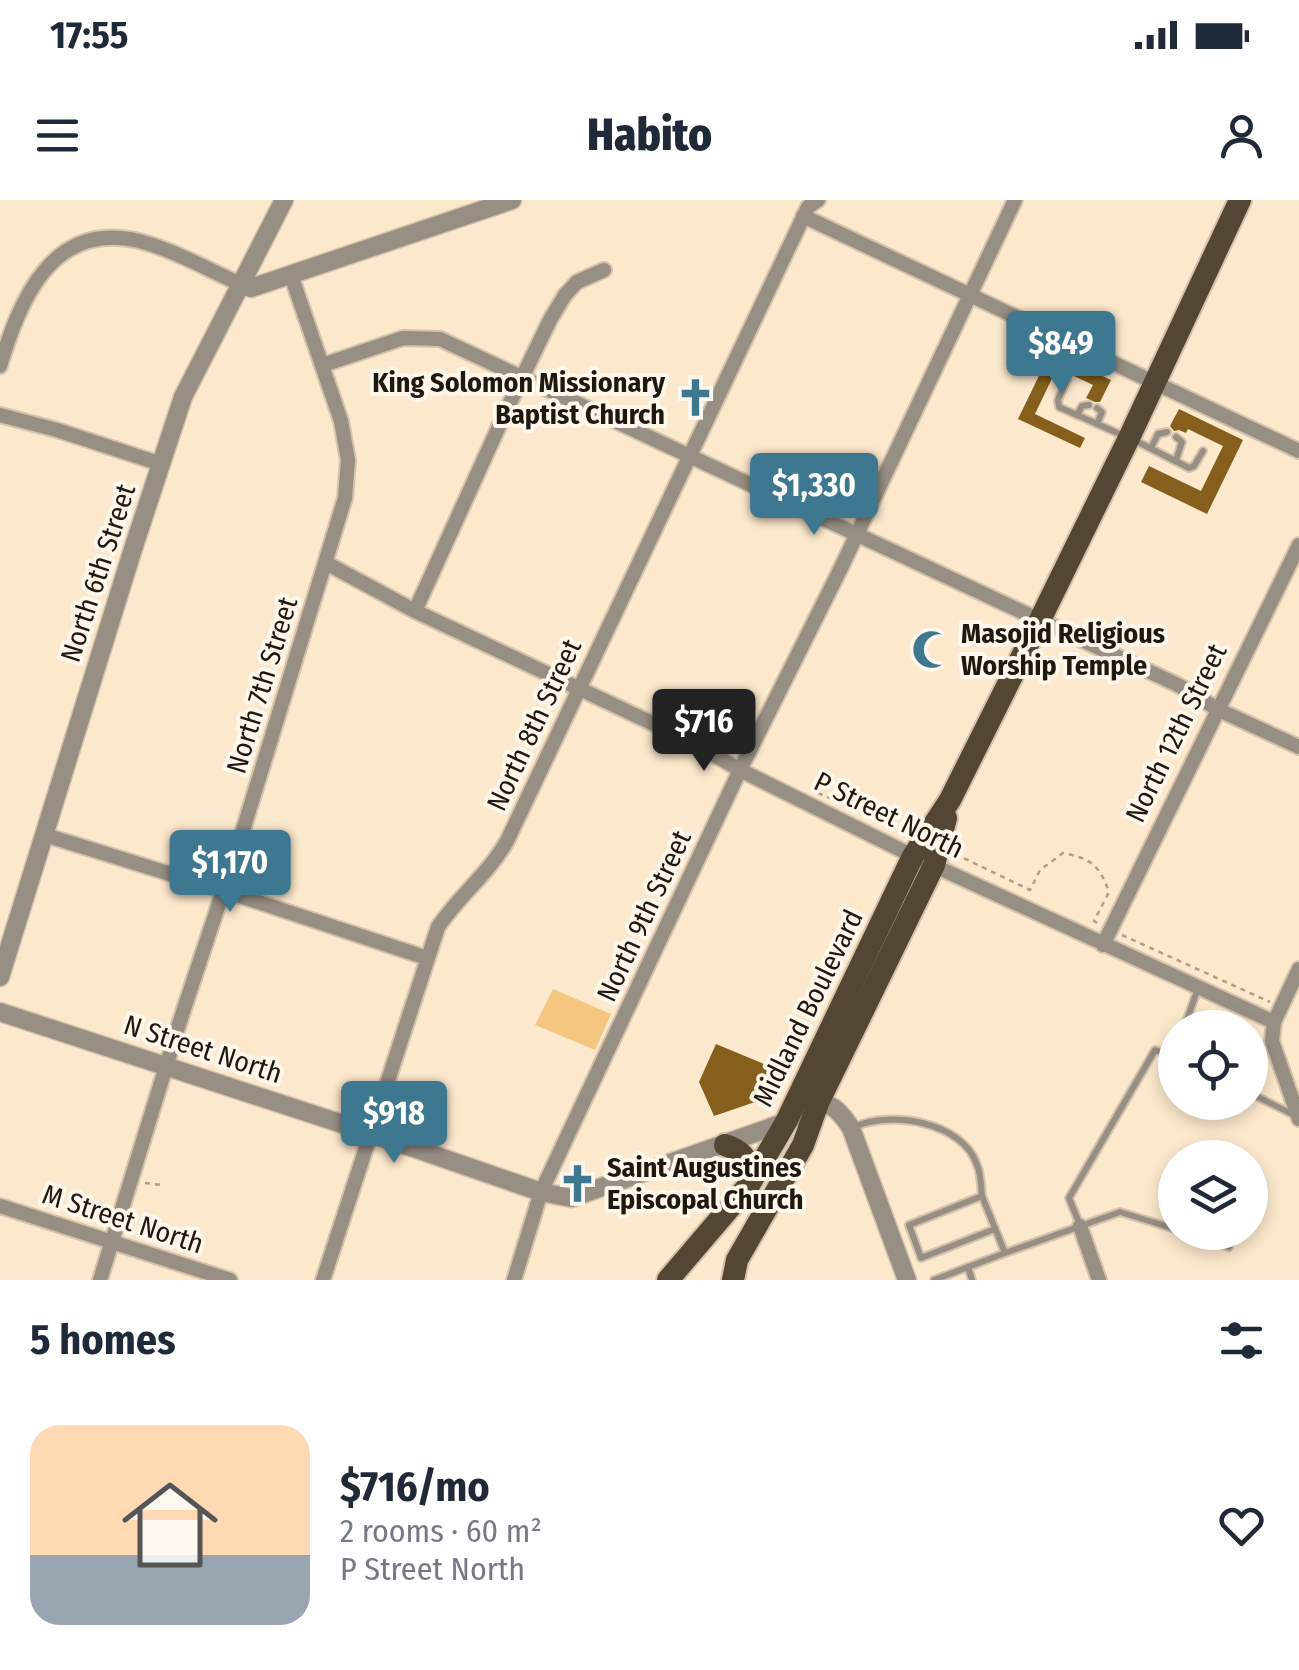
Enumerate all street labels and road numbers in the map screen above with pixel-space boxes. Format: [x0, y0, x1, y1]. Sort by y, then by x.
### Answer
street label: North 6th Street [54, 479, 143, 666]
street label: North 7th Street [220, 592, 305, 777]
street label: North 8th Street [480, 633, 588, 816]
street label: North 12th Street [1119, 638, 1234, 828]
street label: P Street North [809, 765, 969, 865]
street label: North 9th Street [590, 824, 698, 1007]
street label: Midland Boulevard [746, 904, 870, 1112]
street label: N Street North [120, 1008, 286, 1090]
street label: M Street North [38, 1177, 208, 1261]

